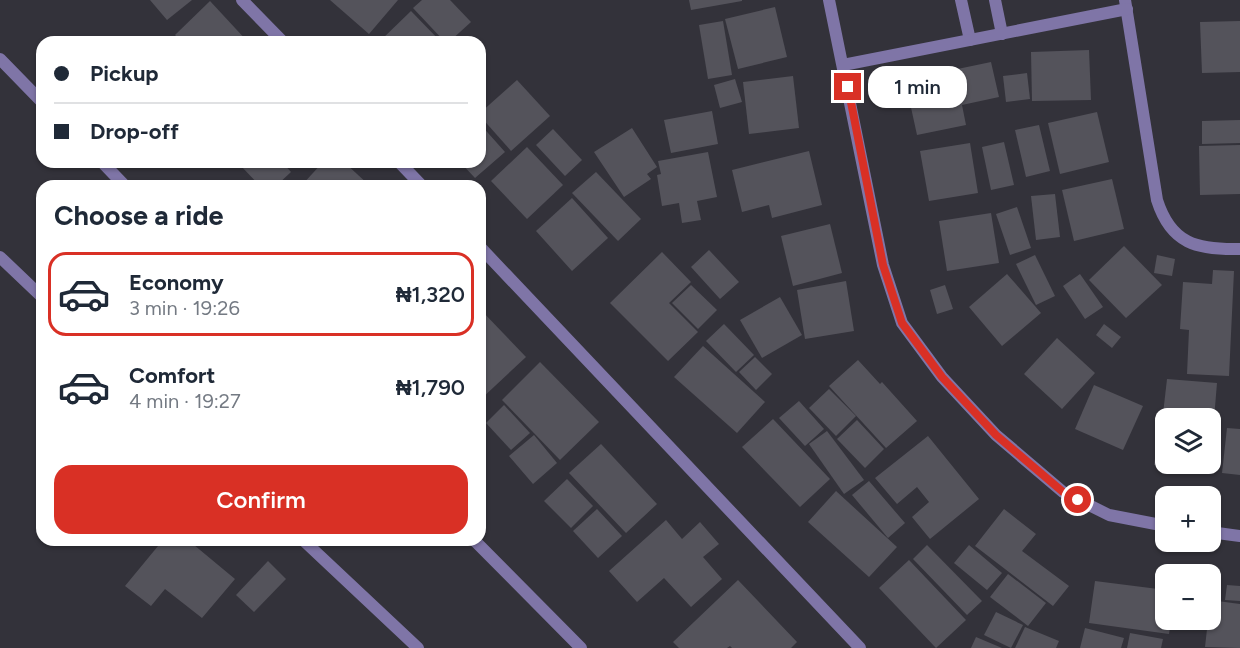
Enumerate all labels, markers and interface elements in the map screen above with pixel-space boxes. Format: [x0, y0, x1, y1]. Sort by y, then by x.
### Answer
text: Pickup [90, 60, 159, 87]
callout: 1 min [869, 66, 968, 108]
route end [834, 73, 861, 100]
text: 1 min [894, 75, 941, 99]
text: Drop-off [90, 118, 179, 145]
text: Choose a ride [54, 199, 223, 232]
icon: car [57, 267, 111, 321]
text: Economy [129, 269, 224, 296]
text: ₦1,320 [396, 281, 465, 308]
text: 3 min · 19:26 [129, 296, 240, 320]
icon: car [57, 360, 111, 414]
text: Comfort [129, 362, 215, 389]
text: ₦1,790 [396, 374, 465, 401]
text: 4 min · 19:27 [129, 389, 241, 413]
map controls [1155, 408, 1221, 630]
button: layers [1155, 408, 1221, 474]
button: Confirm [54, 465, 468, 534]
route start [1064, 486, 1091, 513]
button: + [1155, 486, 1221, 552]
button: − [1155, 564, 1221, 630]

